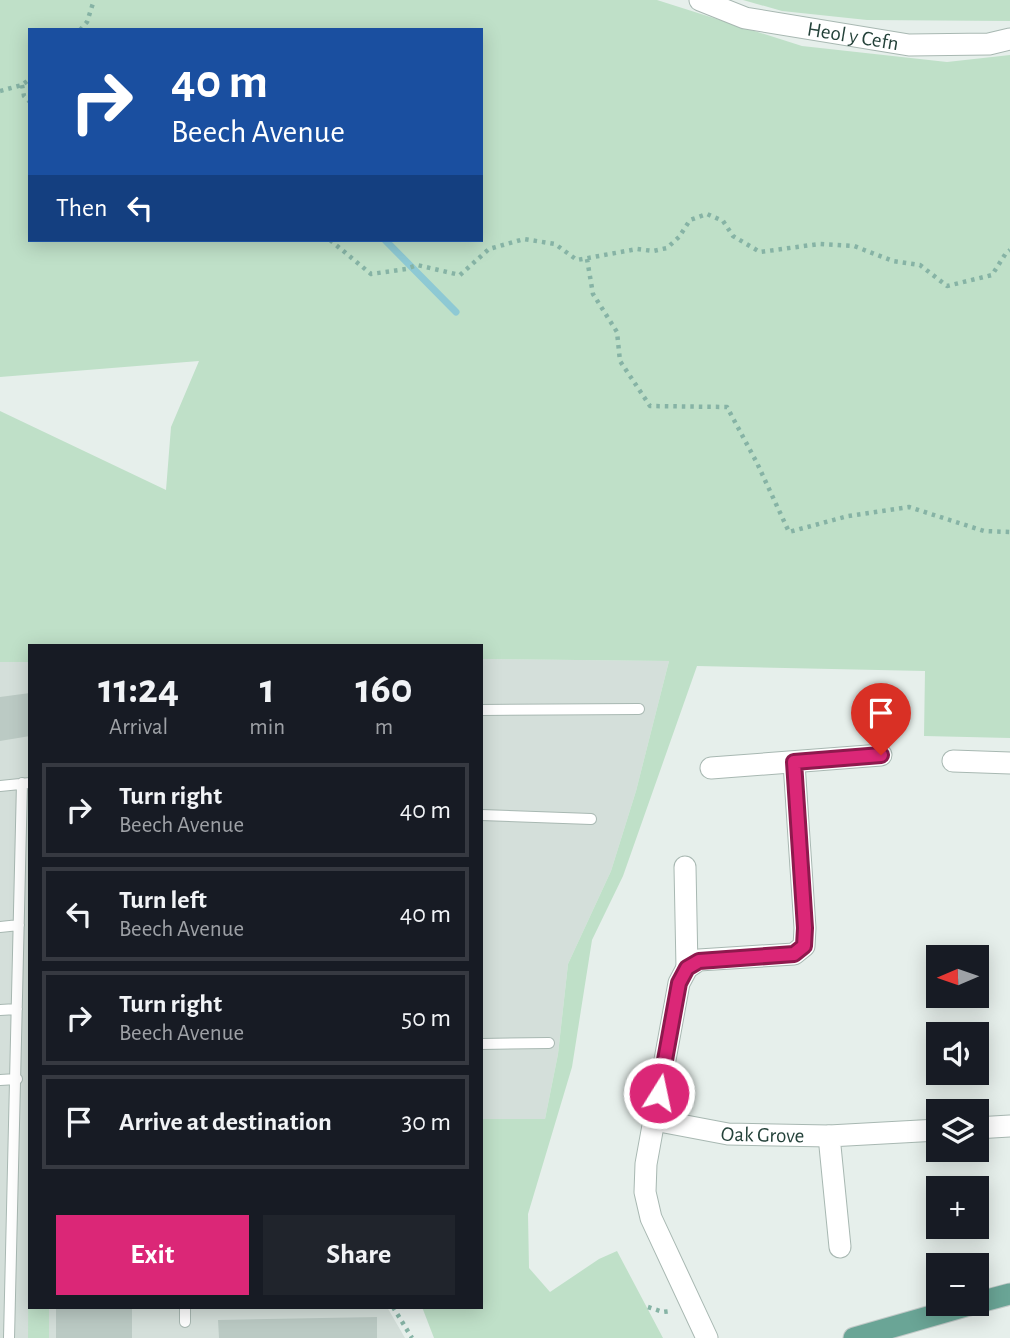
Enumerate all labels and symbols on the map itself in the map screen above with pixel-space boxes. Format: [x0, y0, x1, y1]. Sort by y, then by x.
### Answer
street label: Heol y Cefn [806, 18, 900, 54]
pin [851, 683, 911, 755]
north arrow [926, 945, 989, 1008]
position arrow [622, 1056, 696, 1130]
street label: Oak Grove [719, 1122, 805, 1146]

